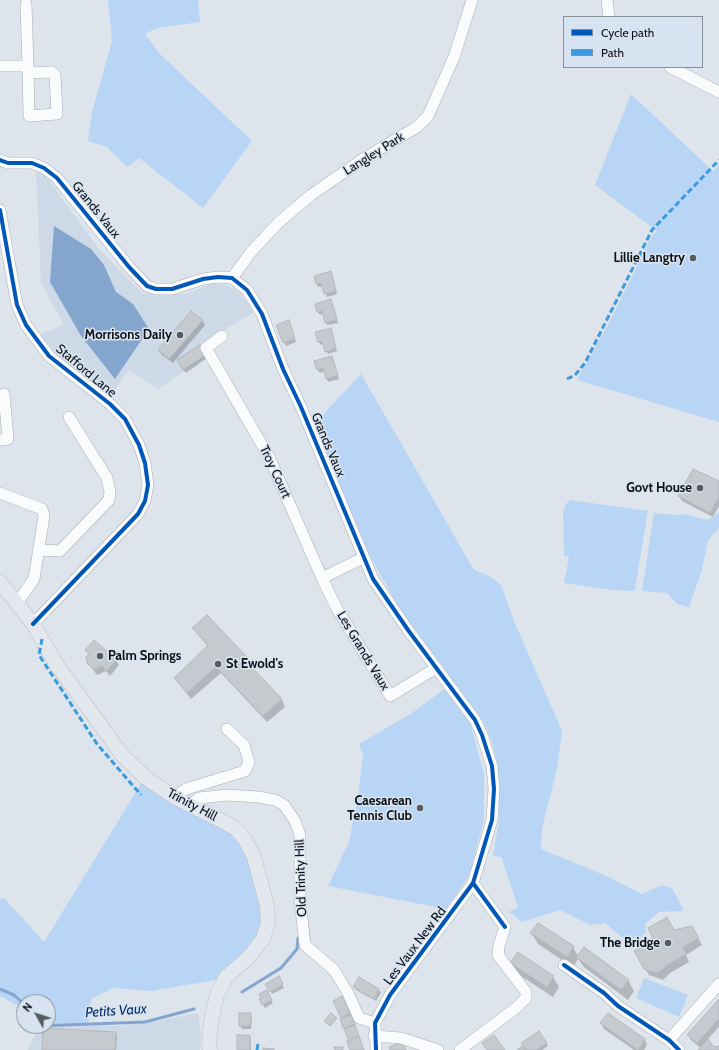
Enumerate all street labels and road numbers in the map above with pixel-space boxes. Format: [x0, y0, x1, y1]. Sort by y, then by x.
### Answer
street label: Langley Park [341, 129, 407, 179]
street label: Grands Vaux [68, 179, 124, 241]
street label: Stafford Lane [53, 341, 119, 401]
street label: Grands Vaux [307, 411, 349, 479]
street label: Troy Court [256, 443, 294, 501]
street label: Les Grands Vaux [333, 609, 393, 693]
street label: Trinity Hill [164, 785, 220, 825]
street label: Old Trinity Hill [292, 839, 310, 917]
street label: Les Vaux New Rd [381, 904, 449, 988]

